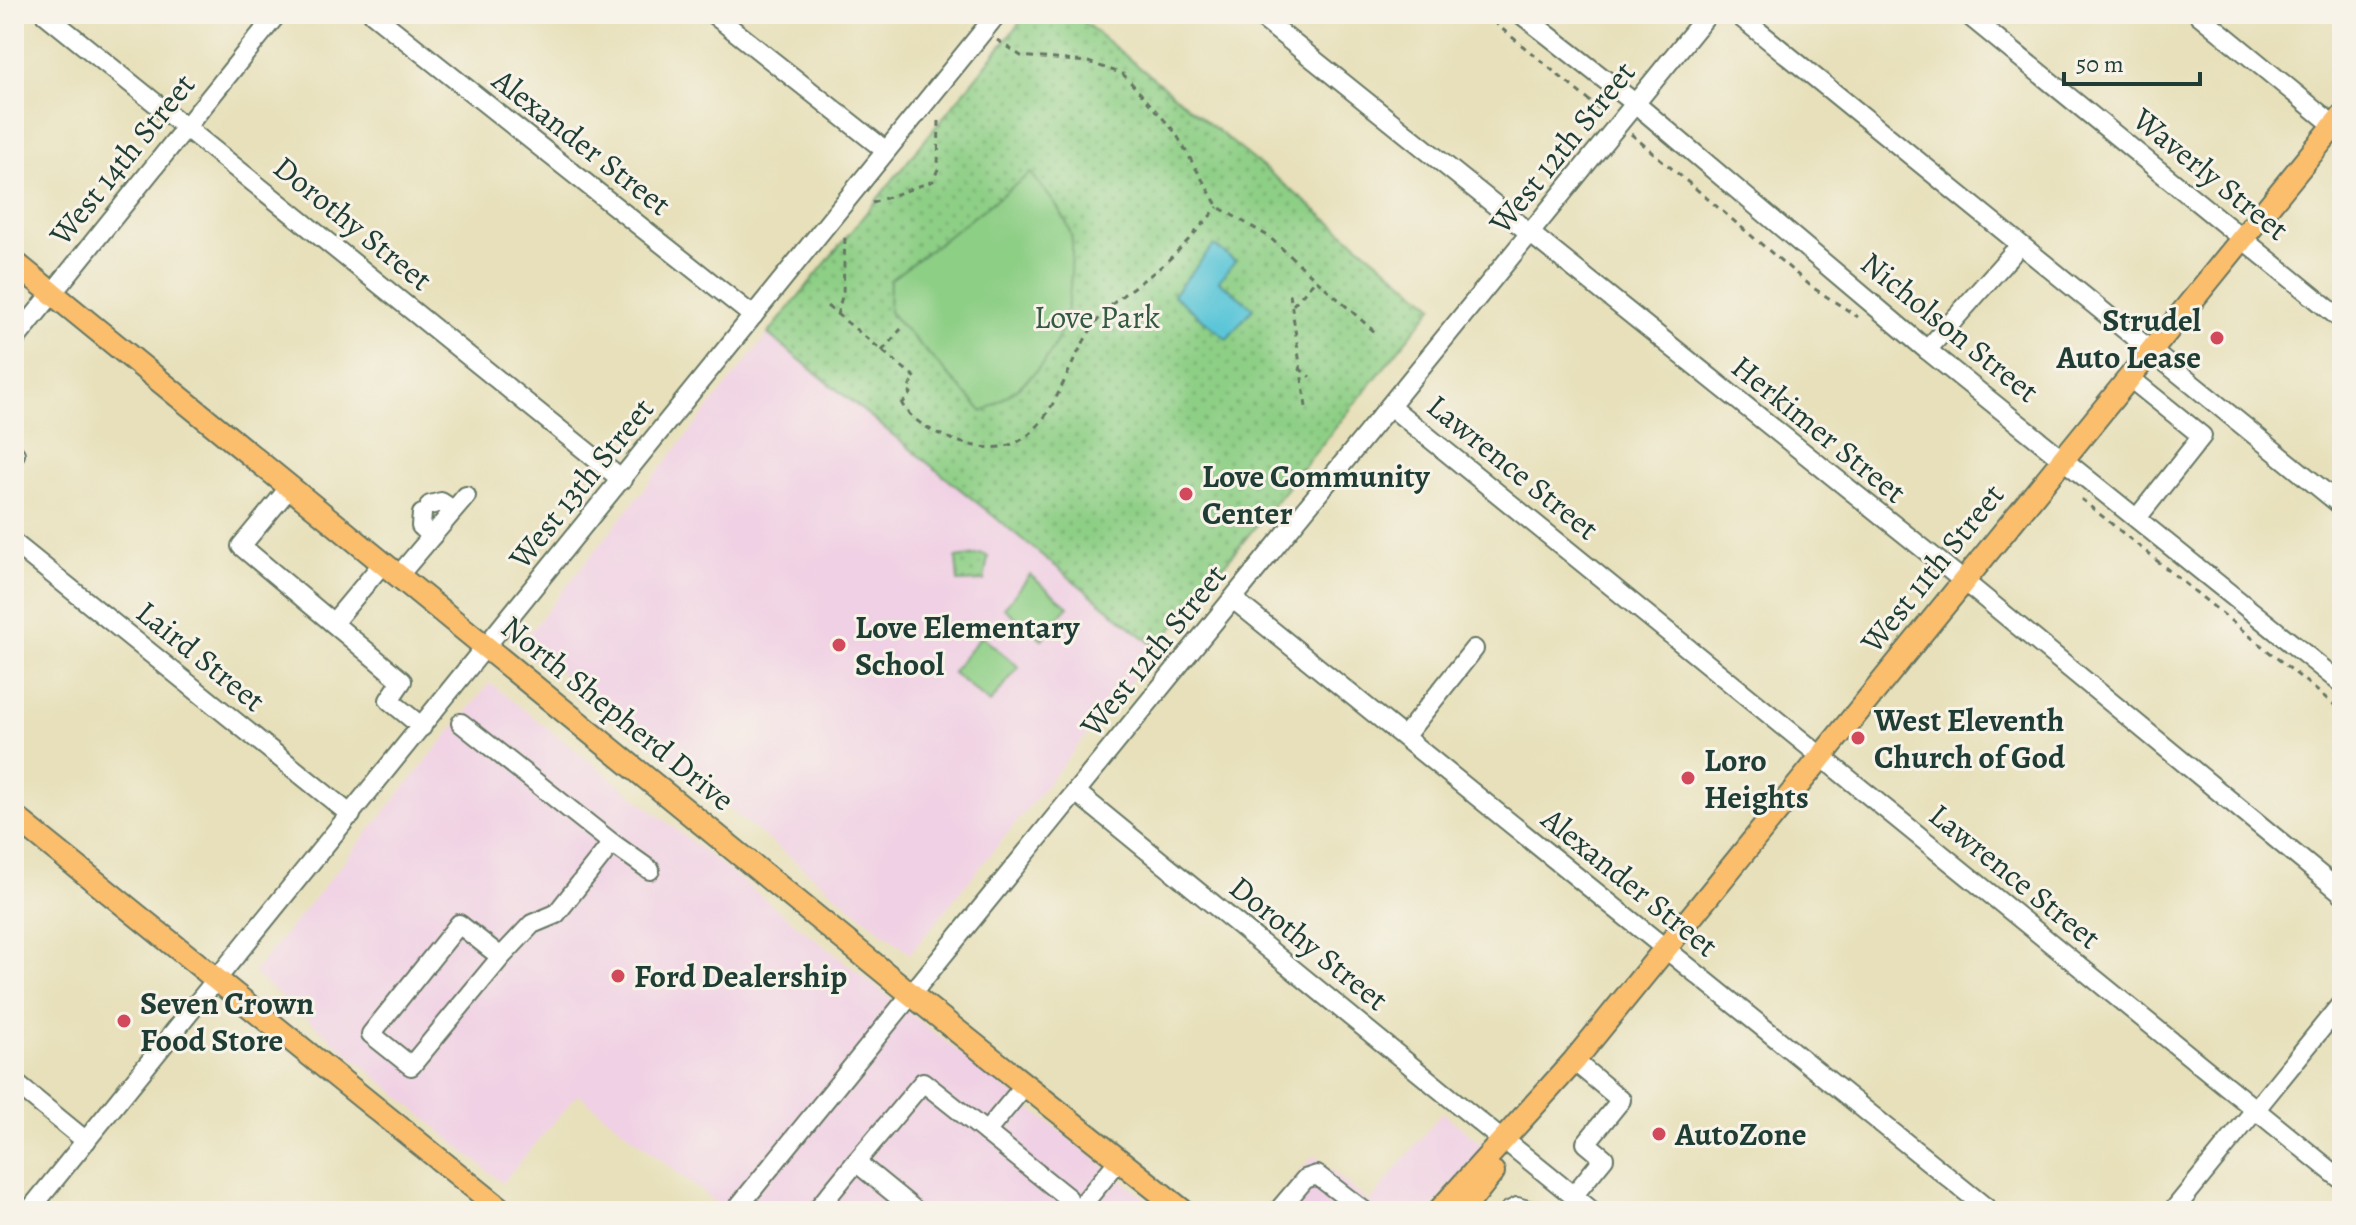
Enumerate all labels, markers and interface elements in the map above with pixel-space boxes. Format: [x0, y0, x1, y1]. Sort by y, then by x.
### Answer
scale bar [2064, 36, 2200, 86]
text: 50 m [2076, 48, 2124, 80]
street label: West 12th Street [1478, 51, 1645, 243]
street label: Alexander Street [483, 58, 680, 226]
street label: West 14th Street [38, 64, 205, 255]
street label: Waverly Street [2123, 97, 2298, 251]
street label: Dorothy Street [264, 145, 442, 301]
street label: Nicholson Street [1852, 241, 2048, 413]
park label: Love Park [1034, 295, 1160, 339]
place label: Strudel Auto Lease [2055, 298, 2202, 379]
marker: Strudel Auto Lease [2208, 329, 2226, 347]
street label: Herkimer Street [1722, 345, 1916, 513]
street label: Lawrence Street [1418, 384, 1608, 550]
street label: West 13th Street [498, 388, 664, 579]
place label: Love Community Center [1202, 454, 1431, 535]
street label: West 11th Street [1849, 474, 2014, 663]
marker: Love Community Center [1177, 485, 1195, 503]
street label: West 12th Street [1069, 554, 1236, 746]
street label: Laird Street [127, 590, 275, 722]
street label: North Shepherd Drive [492, 605, 744, 821]
place label: Love Elementary School [855, 605, 1081, 686]
marker: Love Elementary School [830, 636, 848, 654]
place label: West Eleventh Church of God [1873, 698, 2066, 779]
marker: West Eleventh Church of God [1849, 729, 1867, 747]
place label: Loro Heights [1704, 738, 1809, 819]
marker: Loro Heights [1679, 769, 1697, 787]
street label: Lawrence Street [1920, 793, 2110, 959]
street label: Alexander Street [1532, 797, 1728, 967]
street label: Dorothy Street [1220, 865, 1398, 1021]
place label: Ford Dealership [634, 954, 847, 998]
marker: Ford Dealership [609, 967, 627, 985]
place label: Seven Crown Food Store [140, 981, 314, 1062]
marker: Seven Crown Food Store [115, 1012, 133, 1030]
place label: AutoZone [1674, 1112, 1806, 1156]
marker: AutoZone [1650, 1125, 1668, 1143]

